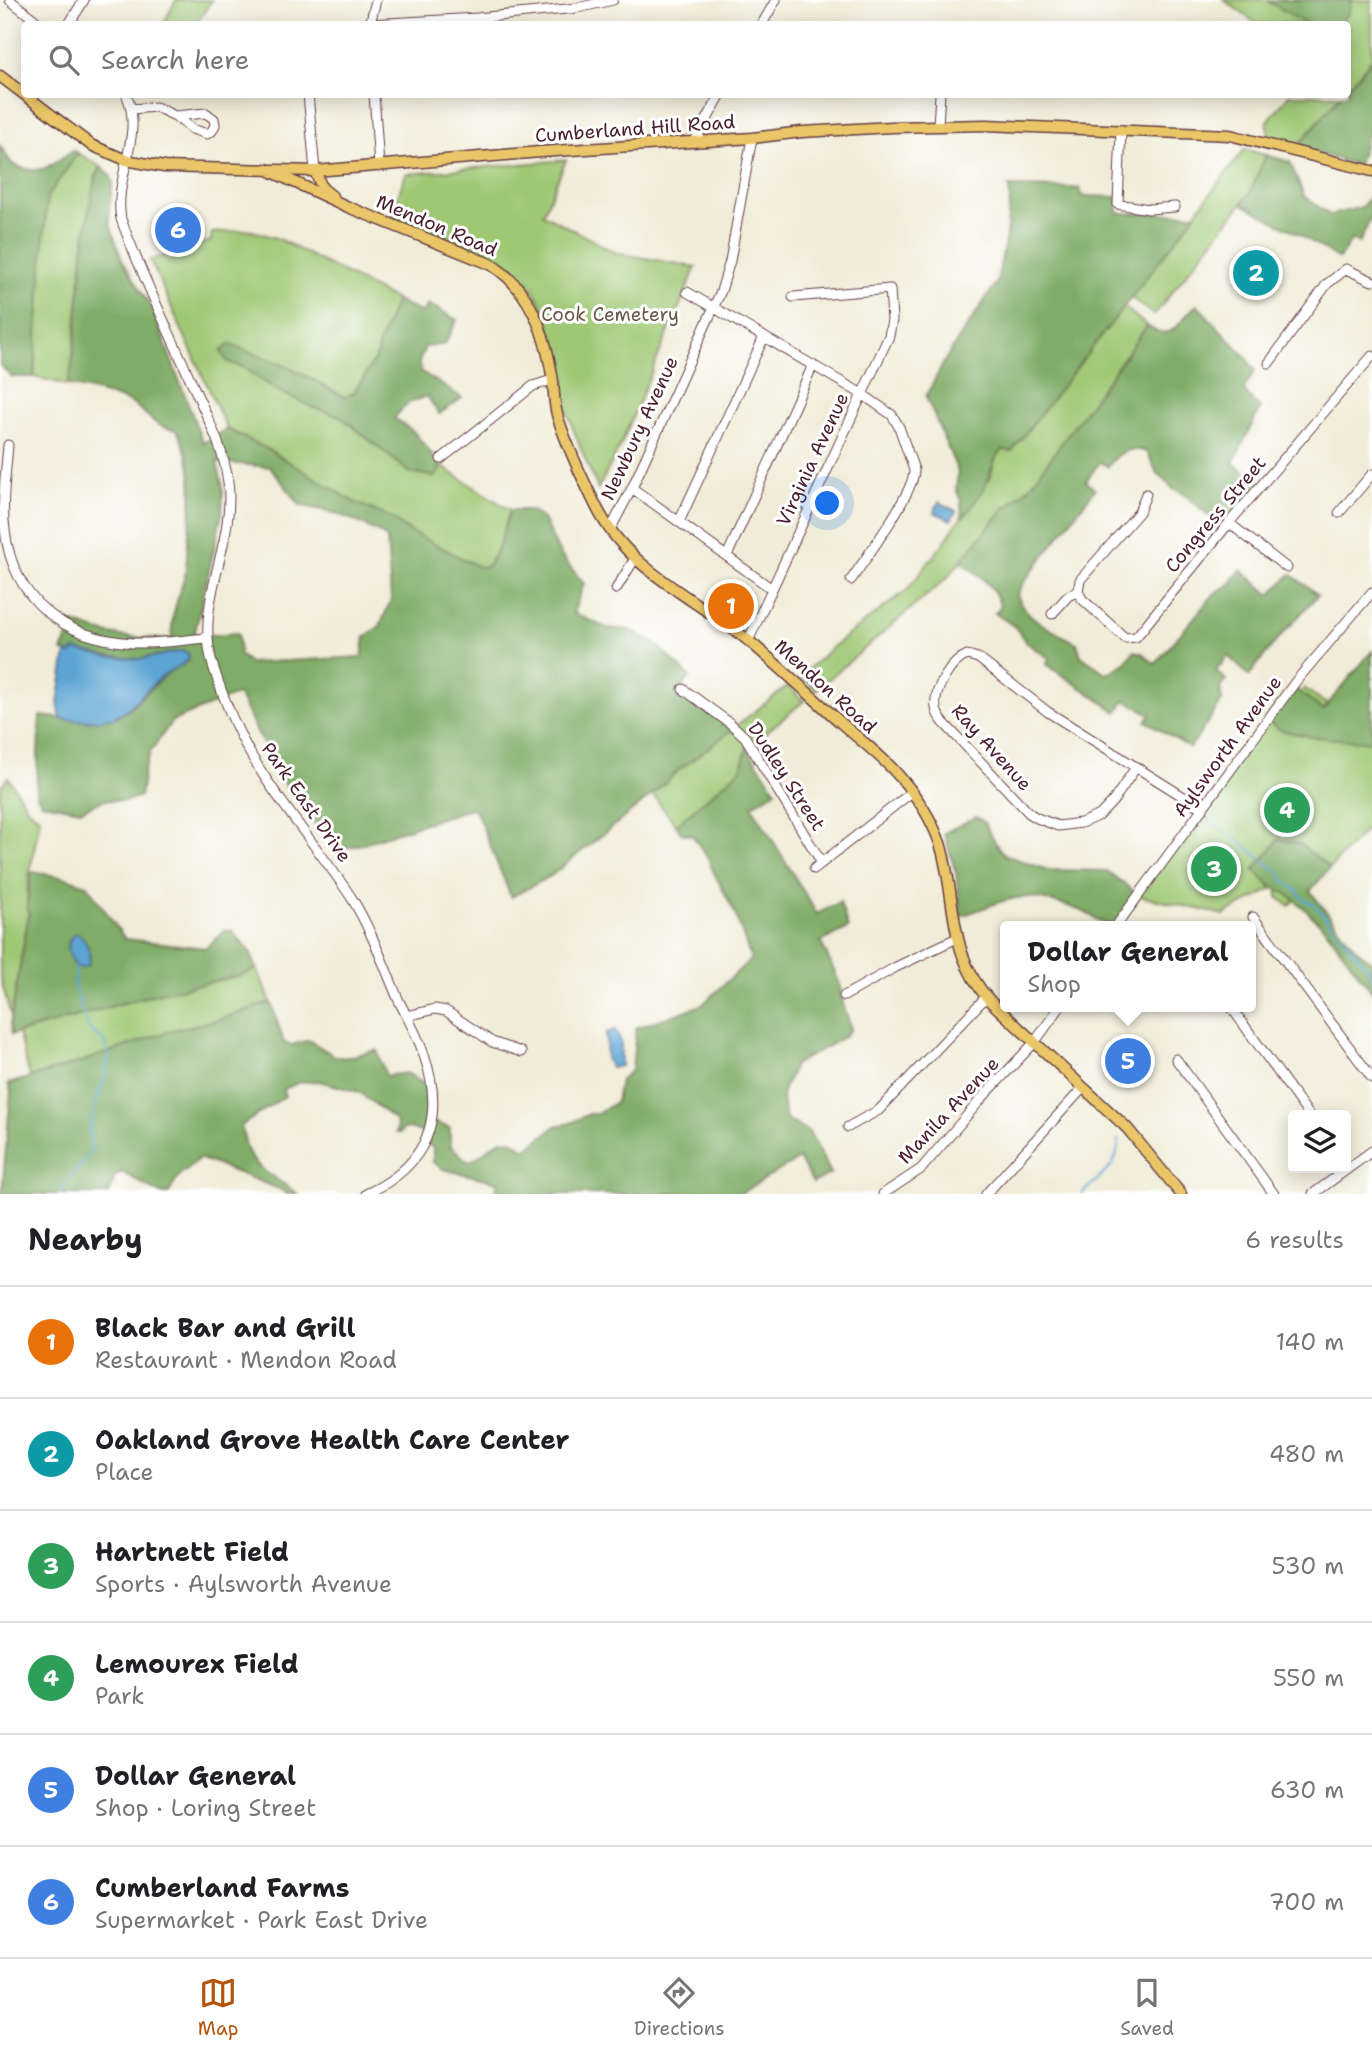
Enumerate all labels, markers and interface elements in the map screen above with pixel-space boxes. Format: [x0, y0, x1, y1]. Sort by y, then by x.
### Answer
search box [21, 21, 1351, 98]
icon: search [45, 41, 83, 79]
text: Search here [101, 42, 250, 77]
street label: Cumberland Hill Road [534, 109, 736, 148]
street label: Mendon Road [372, 189, 501, 262]
pin: 6 [155, 204, 201, 256]
pin: 2 [1233, 247, 1279, 299]
park label: Cook Cemetery [541, 302, 679, 327]
street label: Newbury Avenue [595, 352, 684, 504]
street label: Virginia Avenue [771, 388, 854, 530]
street label: Congress Street [1159, 451, 1271, 578]
your location [810, 486, 844, 520]
pin: 1 [708, 580, 754, 632]
street label: Mendon Road [769, 634, 882, 739]
street label: Aylsworth Avenue [1168, 671, 1287, 822]
street label: Ray Avenue [946, 699, 1037, 796]
street label: Dudley Street [742, 717, 831, 835]
street label: Park East Drive [256, 737, 357, 867]
pin: 4 [1264, 784, 1310, 836]
pin: 3 [1191, 843, 1237, 895]
popup [1000, 921, 1256, 1012]
text: Dollar General [1027, 934, 1229, 969]
text: Shop [1027, 969, 1081, 999]
pin: 5 [1105, 1035, 1151, 1087]
street label: Manila Avenue [892, 1051, 1004, 1169]
map controls [1288, 1110, 1351, 1173]
button: layers [1288, 1110, 1351, 1173]
text: Nearby [28, 1219, 143, 1260]
text: 6 results [1245, 1225, 1344, 1255]
text: Black Bar and Grill [95, 1310, 356, 1345]
text: 1 [46, 1327, 56, 1357]
text: 140 m [1276, 1327, 1344, 1357]
text: Restaurant · Mendon Road [95, 1345, 397, 1375]
text: Oakland Grove Health Care Center [95, 1422, 569, 1457]
text: 2 [43, 1439, 59, 1469]
text: 480 m [1269, 1439, 1344, 1469]
text: Place [95, 1457, 154, 1487]
text: Hartnett Field [95, 1534, 289, 1569]
text: 3 [43, 1551, 59, 1581]
text: 530 m [1272, 1551, 1344, 1581]
text: Sports · Aylsworth Avenue [95, 1569, 392, 1599]
text: Lemourex Field [95, 1646, 299, 1681]
text: 4 [43, 1663, 59, 1693]
text: 550 m [1273, 1663, 1344, 1693]
text: Park [95, 1681, 144, 1711]
text: Dollar General [95, 1758, 296, 1793]
text: 5 [44, 1775, 58, 1805]
text: 630 m [1270, 1775, 1344, 1805]
text: Shop · Loring Street [95, 1793, 316, 1823]
text: Cumberland Farms [95, 1870, 350, 1905]
text: 6 [43, 1887, 59, 1917]
text: 700 m [1269, 1887, 1344, 1917]
text: Supermarket · Park East Drive [95, 1905, 428, 1935]
tab: Map [198, 1974, 238, 2041]
tab: Directions [634, 1974, 725, 2041]
tab: Saved [1120, 1974, 1174, 2041]

